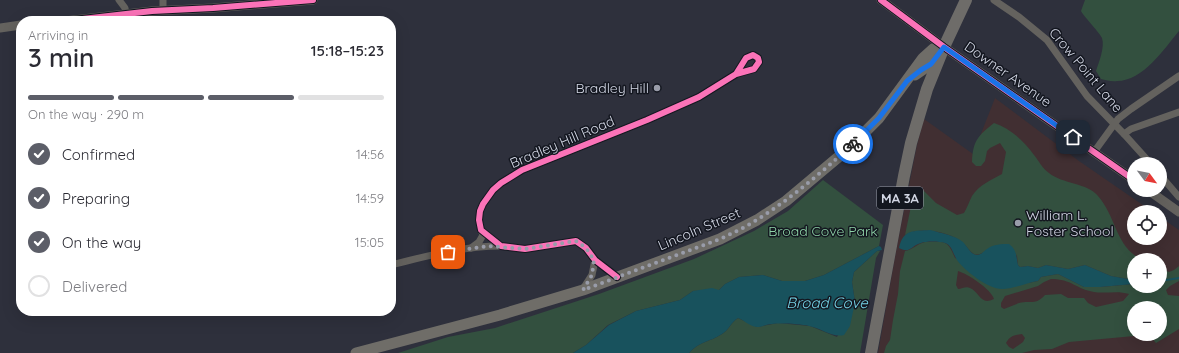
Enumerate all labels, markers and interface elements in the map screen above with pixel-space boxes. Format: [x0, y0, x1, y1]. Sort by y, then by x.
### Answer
street label: Crow Point Lane [1045, 24, 1127, 116]
text: Arriving in [28, 27, 88, 43]
street label: Downer Avenue [961, 37, 1055, 111]
text: 3 min [28, 41, 94, 74]
text: 15:18–15:23 [311, 41, 384, 60]
place label: Bradley Hill [575, 79, 649, 97]
marker: Bradley Hill [652, 83, 662, 93]
text: On the way · 290 m [28, 106, 144, 122]
street label: Bradley Hill Road [507, 112, 617, 172]
pin [1056, 120, 1090, 154]
courier [833, 124, 873, 164]
icon: home [1062, 126, 1084, 148]
icon: bike [842, 133, 864, 155]
icon: check [28, 143, 50, 165]
text: Confirmed [62, 145, 135, 164]
text: 14:56 [356, 146, 384, 162]
north arrow [1127, 157, 1167, 197]
map controls [1127, 157, 1167, 341]
icon: check [28, 187, 50, 209]
road number: MA 3A [877, 187, 923, 209]
text: Preparing [62, 189, 130, 208]
text: 14:59 [356, 190, 384, 206]
street label: Lincoln Street [655, 203, 743, 254]
button: locate [1127, 205, 1167, 245]
place label: William L. Foster School [1026, 206, 1114, 240]
marker: William L. Foster School [1013, 218, 1023, 228]
park label: Broad Cove Park [768, 222, 878, 240]
icon: check [28, 231, 50, 253]
text: On the way [62, 233, 141, 252]
text: 15:05 [355, 234, 384, 250]
pin [431, 235, 465, 269]
icon: bag [437, 241, 459, 263]
button: + [1127, 253, 1167, 293]
text: Delivered [62, 277, 127, 296]
water label: Broad Cove [786, 293, 868, 312]
button: − [1127, 301, 1167, 341]

